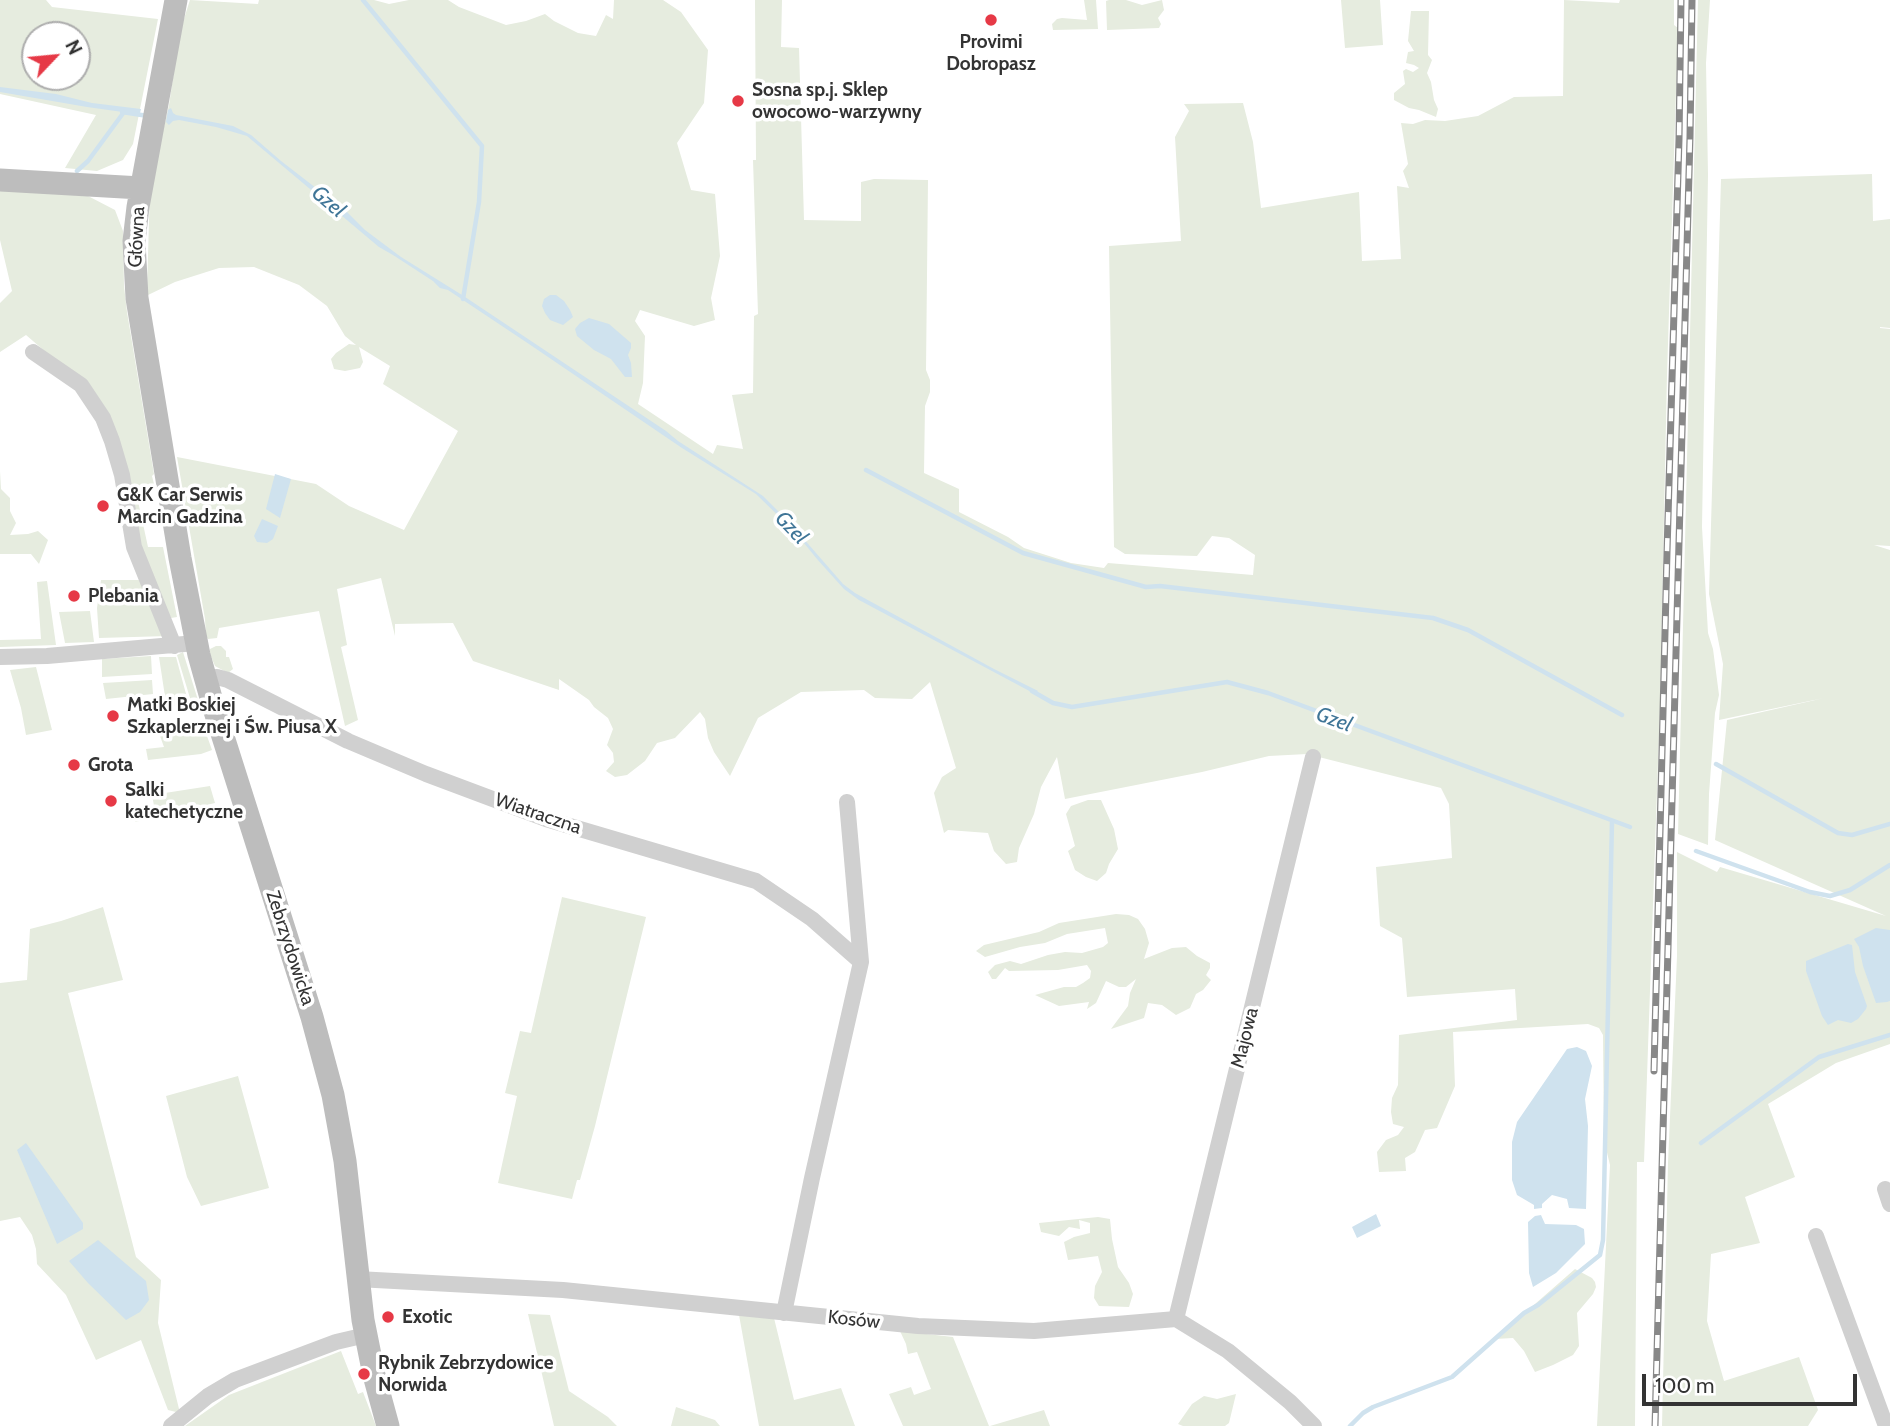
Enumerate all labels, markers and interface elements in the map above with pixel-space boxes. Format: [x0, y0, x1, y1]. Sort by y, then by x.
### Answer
marker: Provimi Dobropasz [983, 12, 999, 28]
north arrow [21, 21, 91, 91]
place label: Provimi Dobropasz [946, 31, 1036, 75]
text: N [60, 36, 87, 59]
place label: Sosna sp.j. Sklep owocowo-warzywny [752, 79, 922, 123]
marker: Sosna sp.j. Sklep owocowo-warzywny [730, 93, 746, 109]
water label: Gzel [306, 181, 350, 223]
street label: Główna [124, 206, 150, 268]
place label: G&K Car Serwis Marcin Gadzina [117, 484, 243, 528]
marker: G&K Car Serwis Marcin Gadzina [95, 498, 111, 514]
water label: Gzel [769, 506, 813, 550]
place label: Plebania [88, 585, 159, 607]
marker: Plebania [66, 588, 82, 604]
place label: Matki Boskiej Szkaplerznej i Św. Piusa X [127, 694, 337, 738]
water label: Gzel [1313, 702, 1355, 738]
marker: Matki Boskiej Szkaplerznej i Św. Piusa X [105, 708, 121, 724]
place label: Grota [88, 754, 133, 776]
marker: Grota [66, 757, 82, 773]
place label: Salki katechetyczne [125, 779, 243, 823]
street label: Wiatraczna [492, 789, 584, 839]
marker: Salki katechetyczne [103, 793, 119, 809]
street label: Zebrzydowicka [261, 888, 319, 1008]
street label: Majowa [1226, 1005, 1264, 1071]
place label: Exotic [402, 1306, 452, 1328]
street label: Kosów [827, 1306, 881, 1334]
marker: Exotic [380, 1309, 396, 1325]
place label: Rybnik Zebrzydowice Norwida [378, 1352, 553, 1396]
scale bar [1645, 1360, 1860, 1404]
marker: Rybnik Zebrzydowice Norwida [356, 1366, 372, 1382]
text: 100 m [1655, 1373, 1714, 1398]

